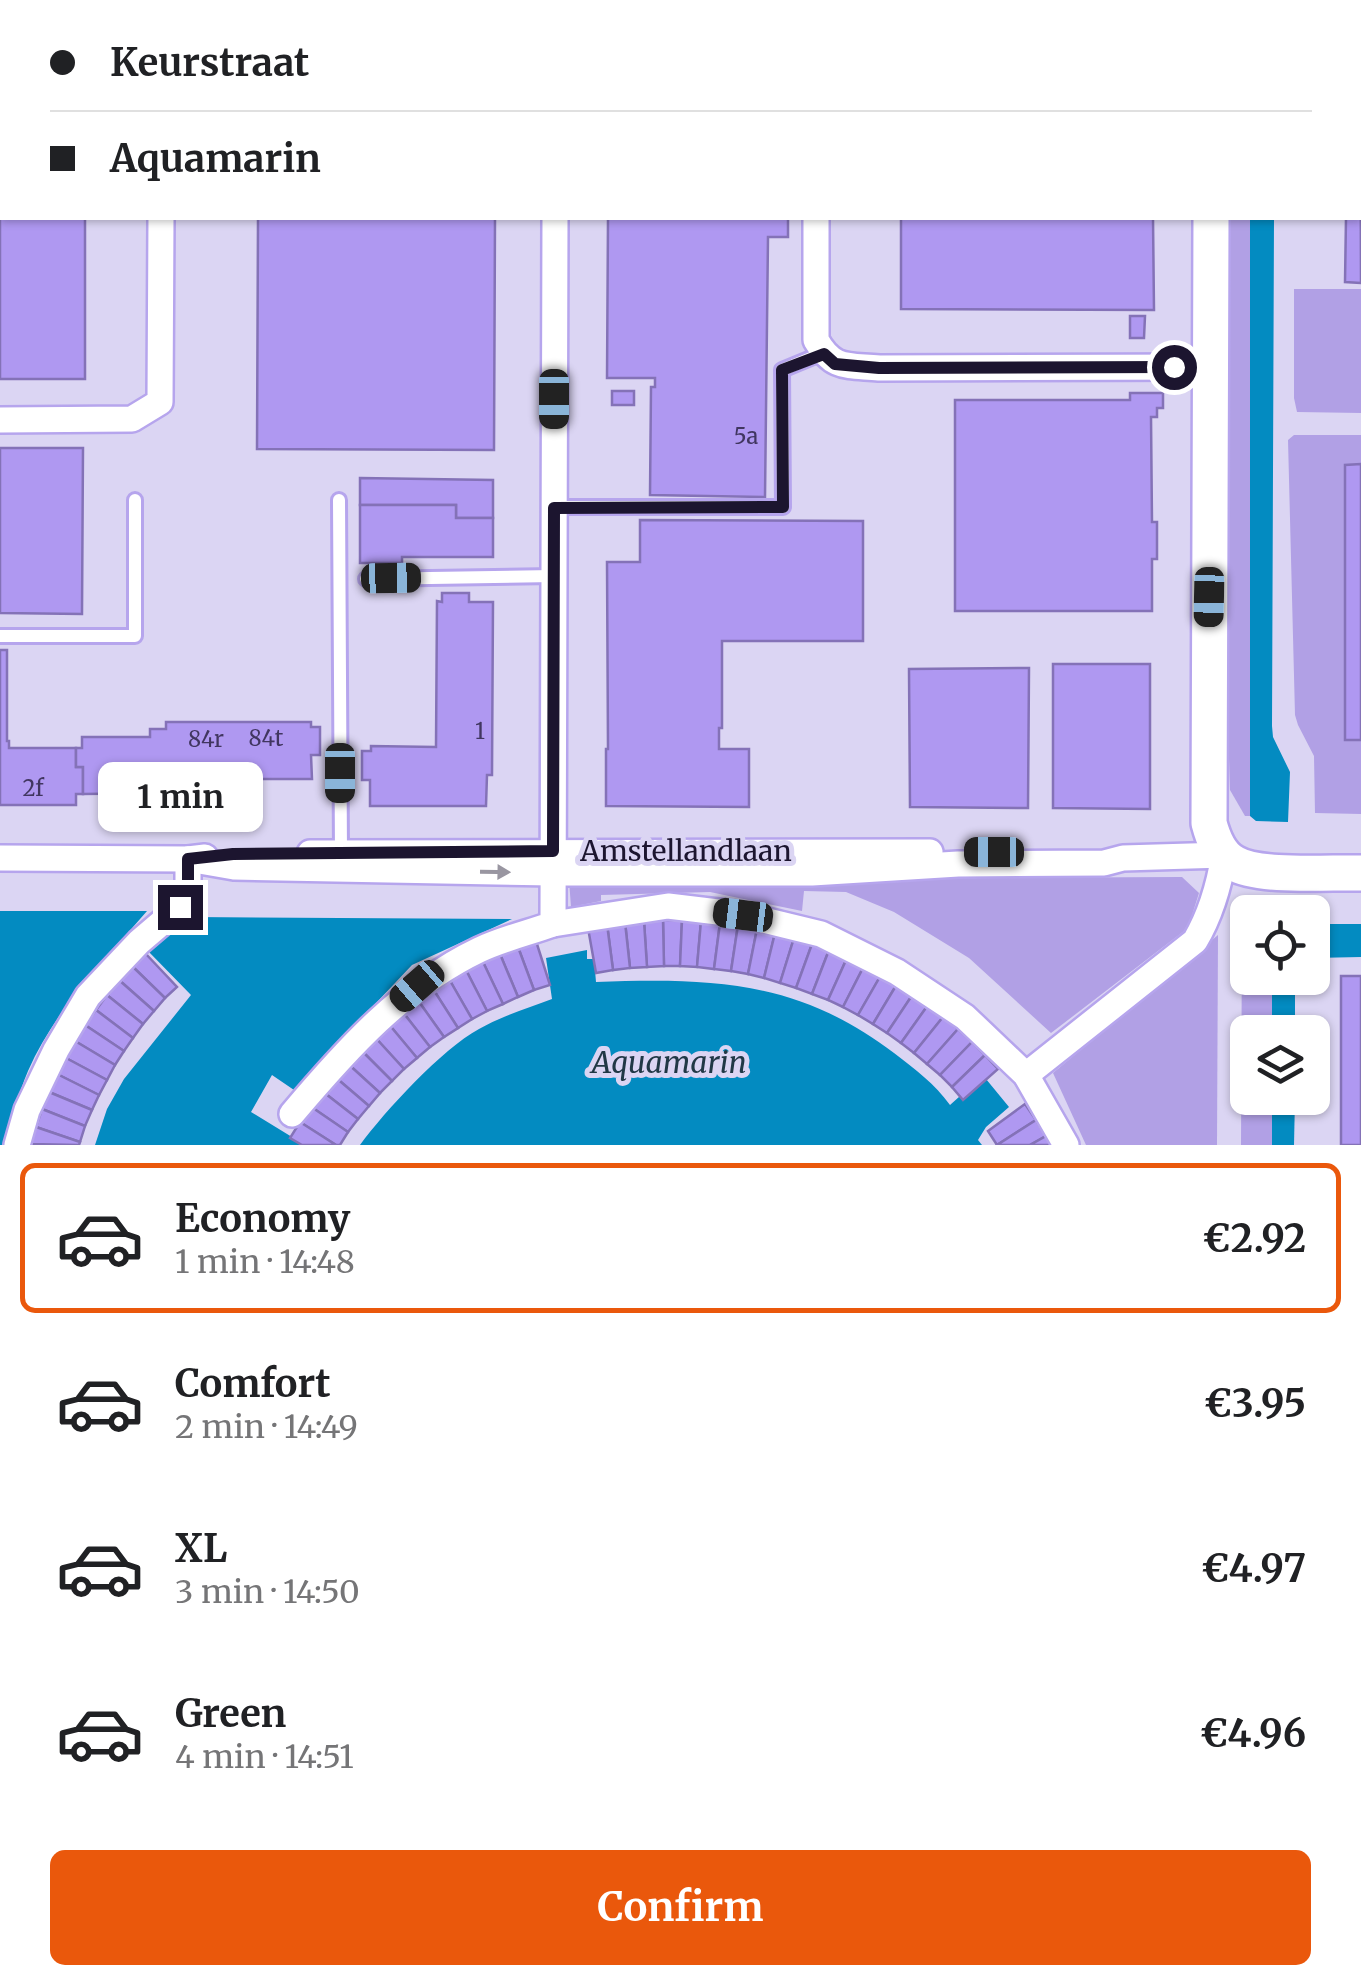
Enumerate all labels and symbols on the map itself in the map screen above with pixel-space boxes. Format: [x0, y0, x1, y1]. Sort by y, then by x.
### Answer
route start [1152, 345, 1197, 390]
car [539, 369, 569, 429]
house number: 5a [734, 422, 758, 450]
car [361, 562, 421, 594]
car [1193, 567, 1225, 627]
house number: 1 [475, 717, 485, 745]
house number: 84t [249, 724, 284, 752]
house number: 84r [188, 725, 224, 753]
car [325, 743, 355, 803]
callout: 1 min [98, 762, 262, 832]
house number: 2f [22, 774, 45, 802]
street label: Amstellandlaan [579, 833, 792, 869]
car [964, 837, 1024, 867]
one-way arrow [479, 864, 511, 880]
route end [158, 885, 203, 930]
car [711, 896, 775, 934]
car [385, 955, 449, 1017]
water label: Aquamarin [589, 1043, 747, 1081]

